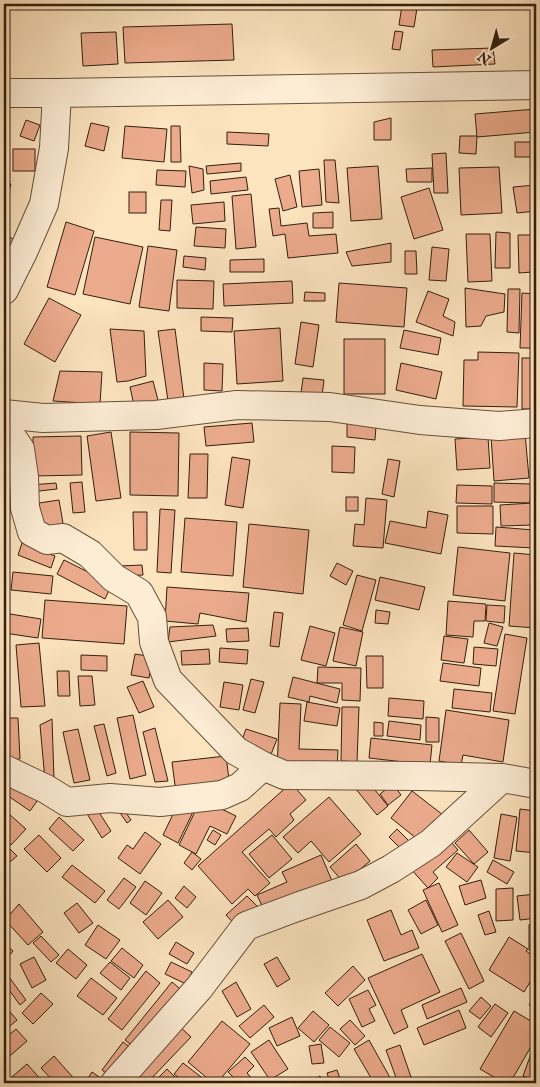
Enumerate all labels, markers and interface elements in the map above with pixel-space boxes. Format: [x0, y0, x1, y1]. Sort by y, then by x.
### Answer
north arrow [468, 22, 518, 72]
text: N [475, 47, 496, 69]

